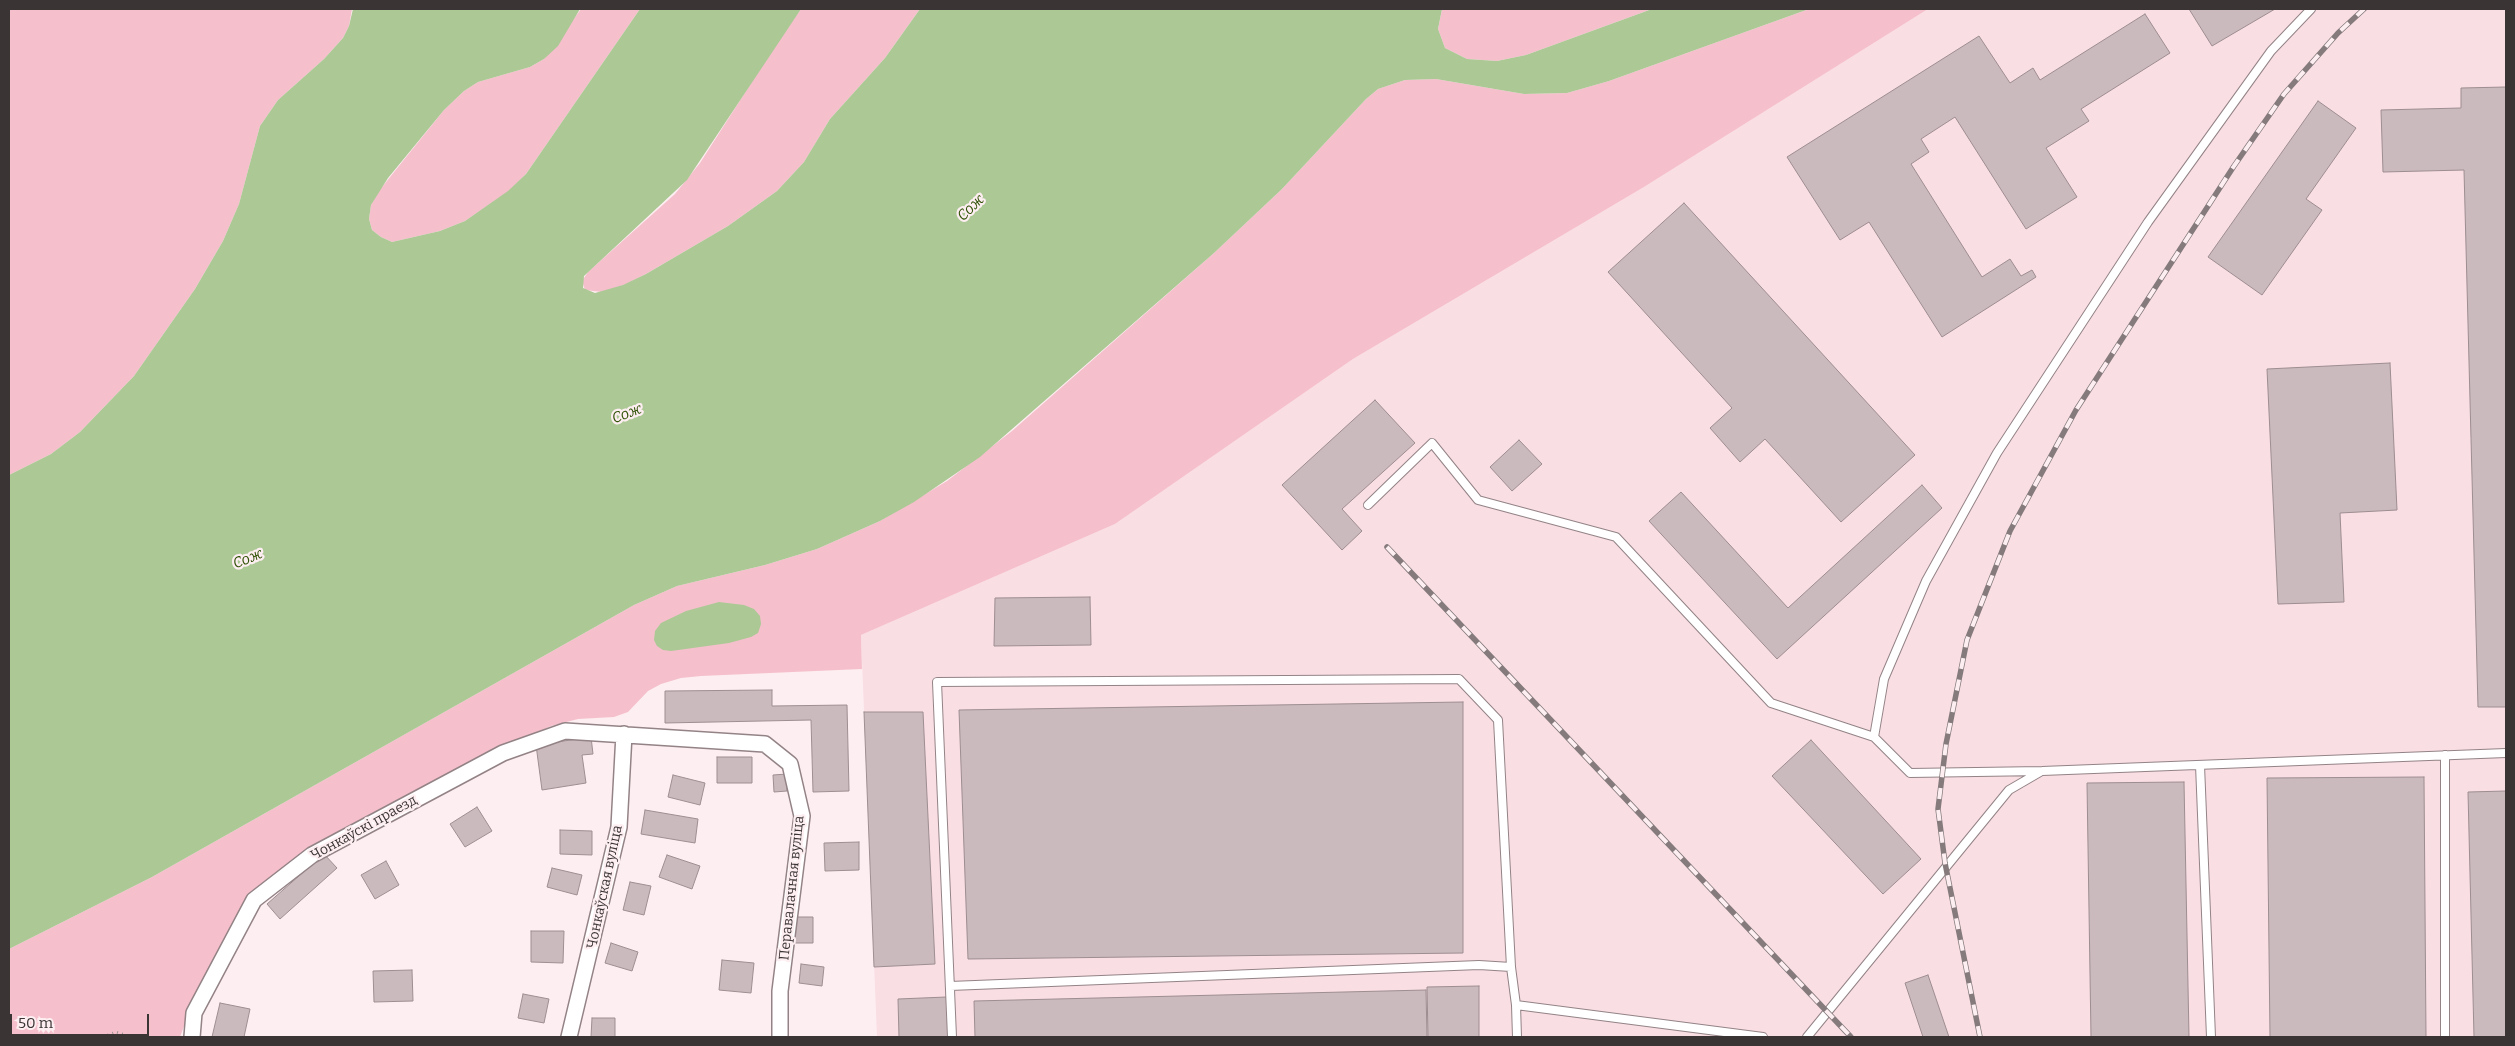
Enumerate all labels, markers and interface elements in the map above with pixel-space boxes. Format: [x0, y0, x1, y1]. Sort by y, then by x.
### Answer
water label: Сож [954, 191, 988, 225]
water label: Сож [609, 400, 645, 428]
water label: Сож [230, 545, 266, 573]
street label: Чонкаўскі праезд [308, 792, 420, 864]
street label: Перавалачная вуліца [776, 815, 808, 961]
street label: Чонкаўская вуліца [584, 824, 626, 950]
scale bar [12, 1004, 151, 1036]
text: 50 m [18, 1014, 53, 1032]

